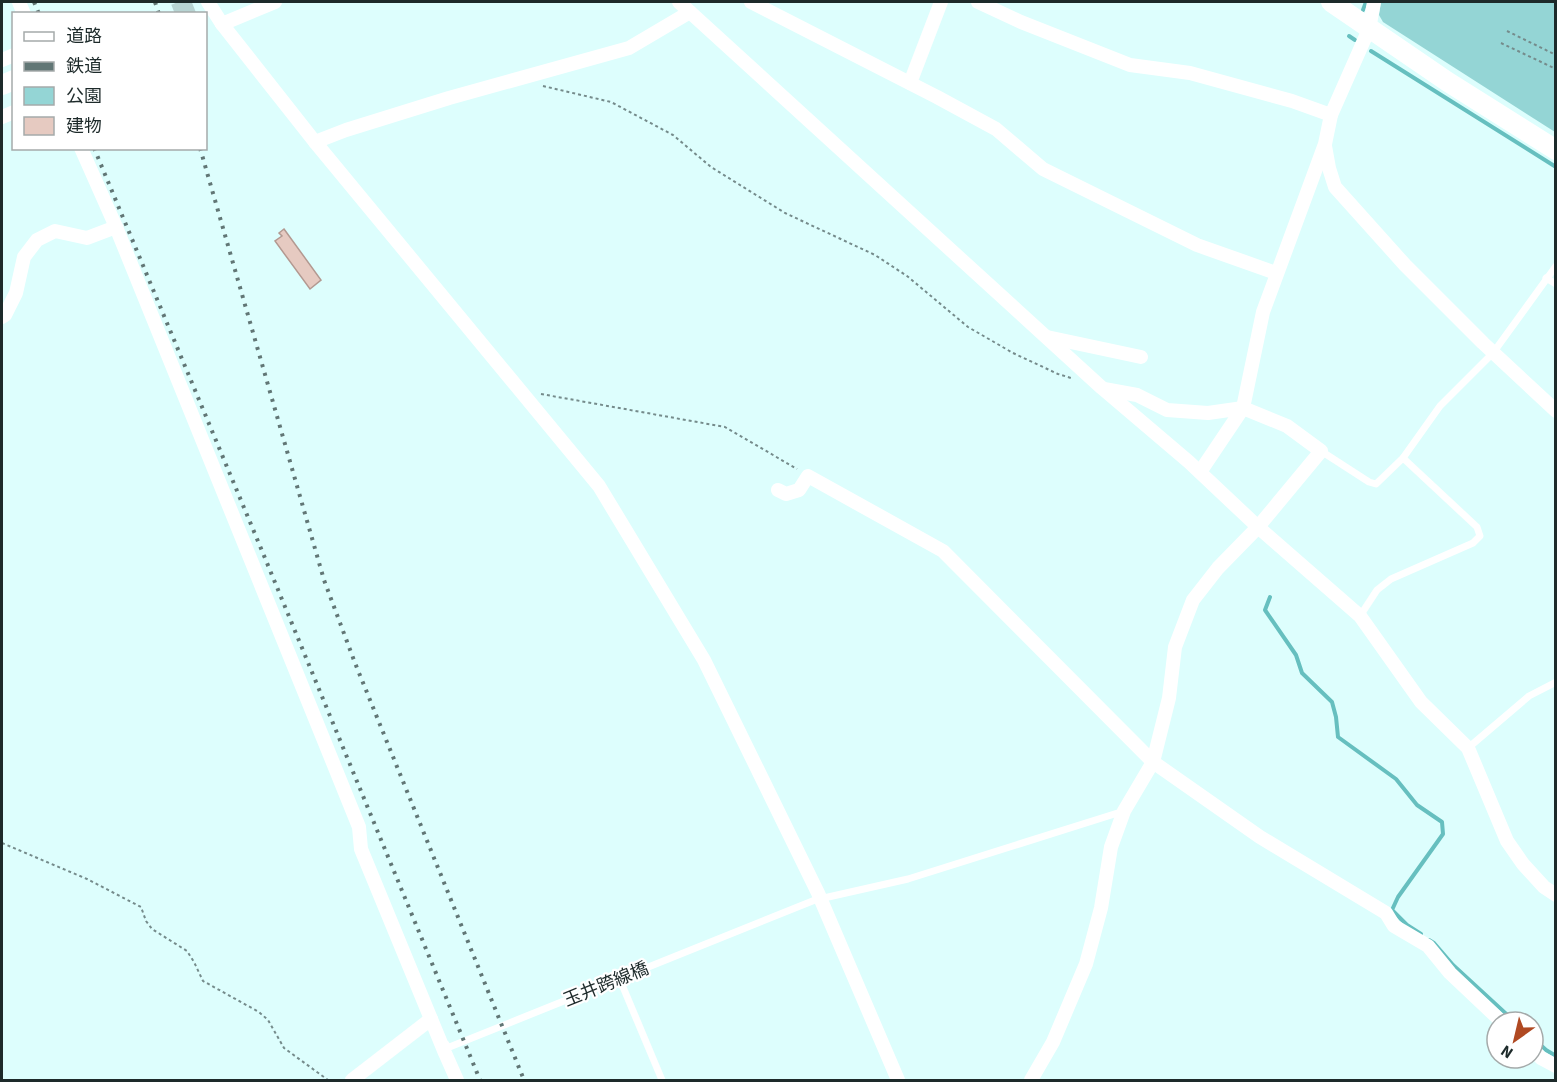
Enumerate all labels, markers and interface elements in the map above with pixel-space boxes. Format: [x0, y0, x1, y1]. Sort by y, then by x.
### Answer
legend [12, 12, 207, 150]
text: 道路 [66, 24, 102, 49]
text: 鉄道 [66, 54, 102, 79]
text: 公園 [66, 84, 102, 109]
text: 建物 [66, 114, 102, 139]
street label: 玉井跨線橋 [560, 956, 653, 1013]
north arrow [1485, 1010, 1545, 1070]
text: N [1497, 1040, 1518, 1064]

